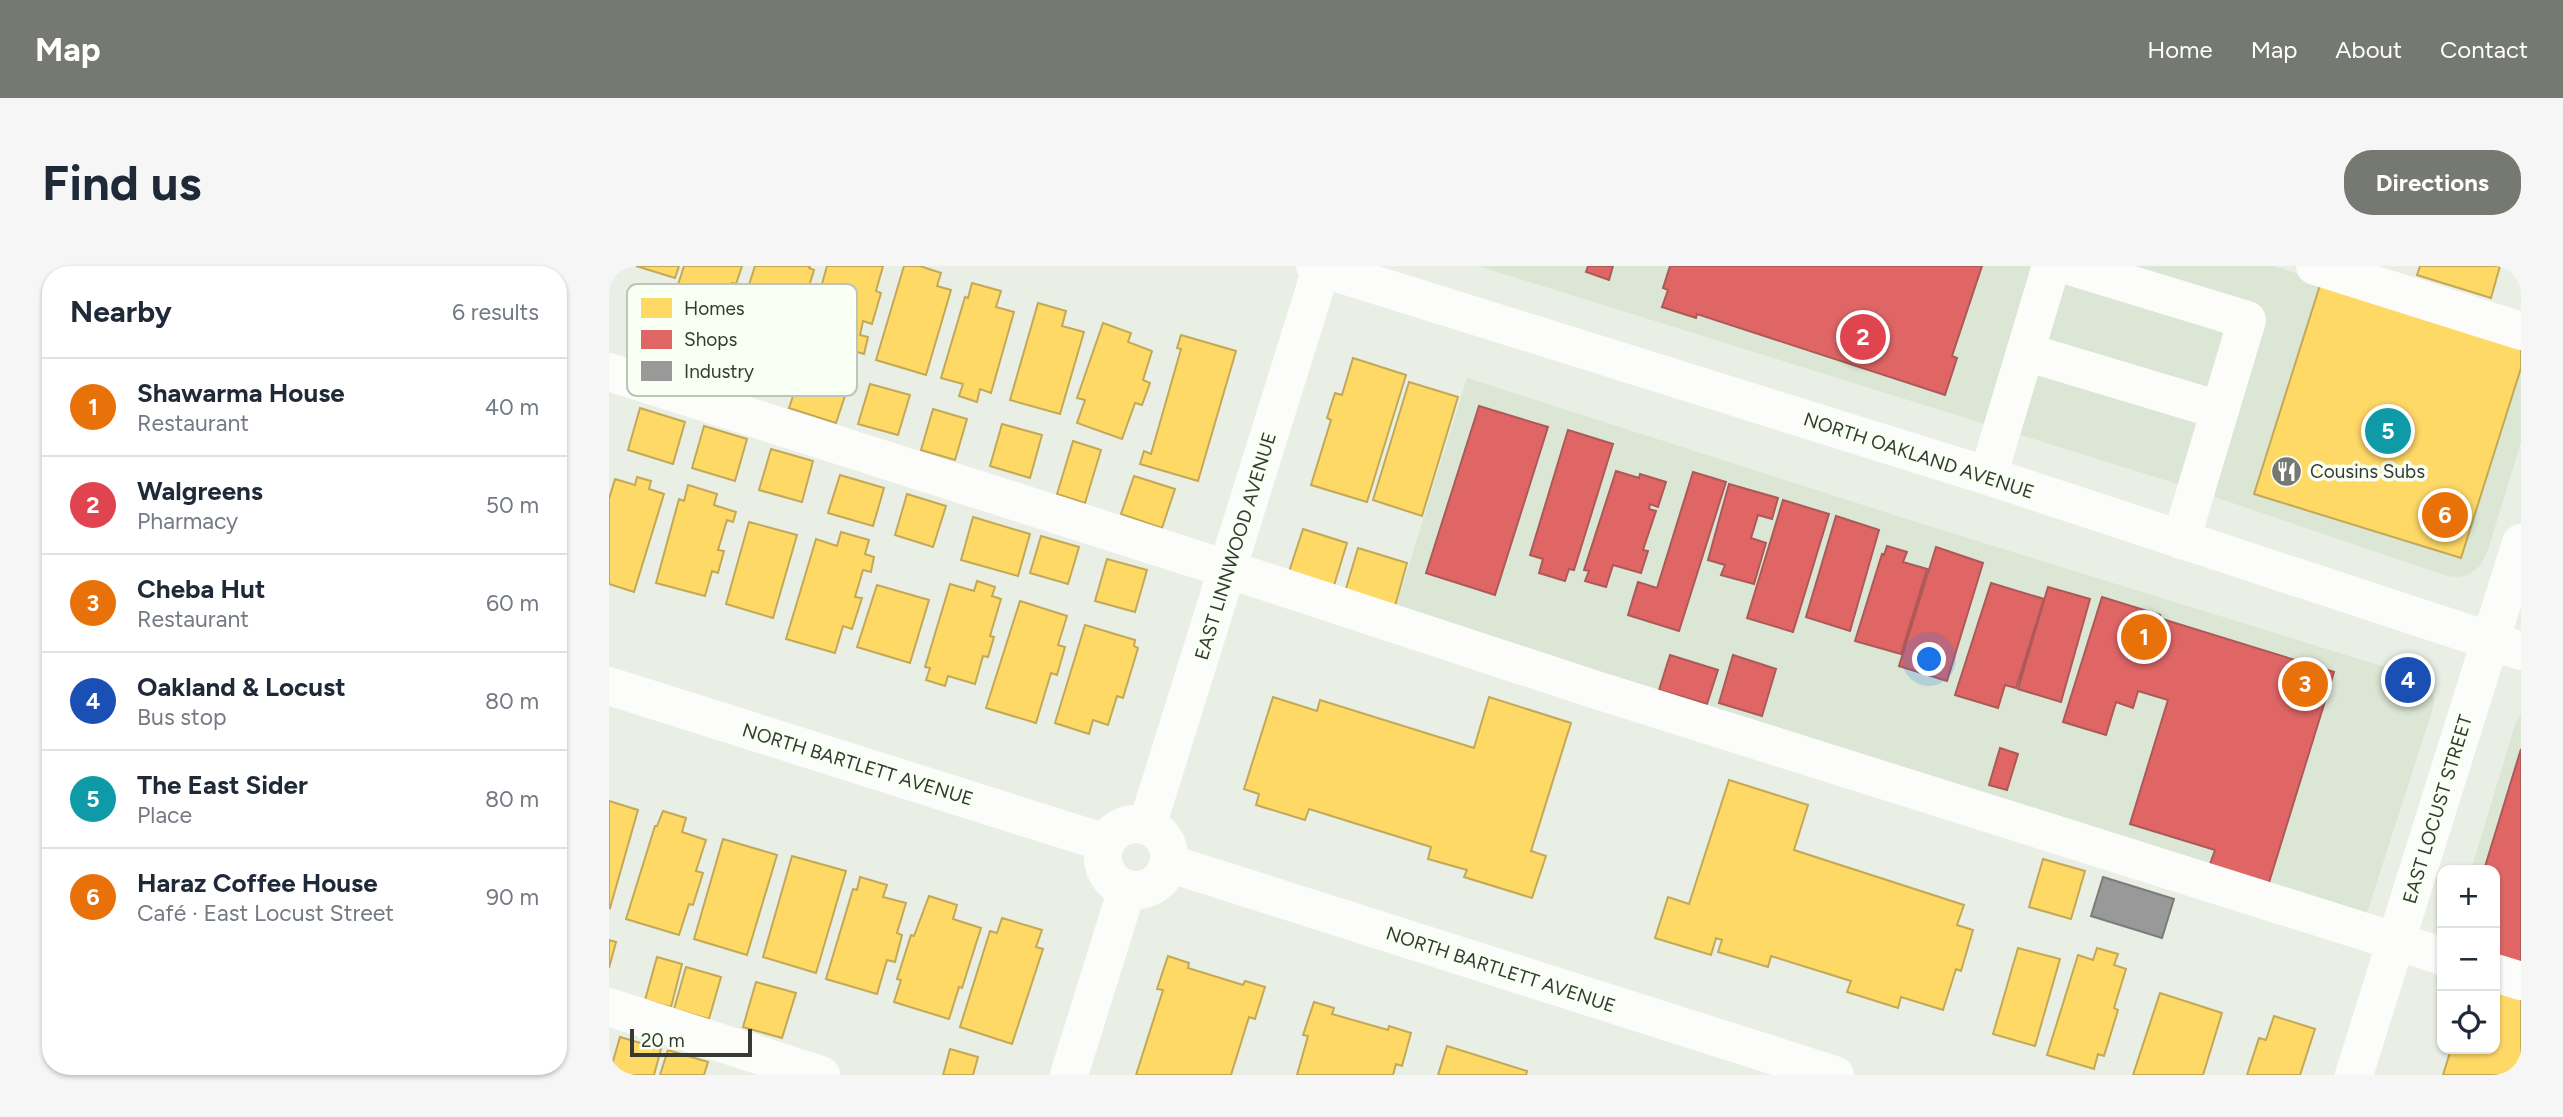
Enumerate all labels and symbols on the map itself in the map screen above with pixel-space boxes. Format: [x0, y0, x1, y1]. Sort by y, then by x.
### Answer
legend [627, 284, 857, 396]
text: Homes [684, 297, 745, 320]
pin: 2 [1840, 311, 1886, 363]
text: Shops [684, 328, 738, 351]
text: Industry [684, 360, 754, 383]
pin: 5 [2365, 405, 2411, 457]
street label: NORTH OAKLAND AVENUE [1801, 407, 2037, 504]
street label: EAST LINNWOOD AVENUE [1190, 430, 1281, 663]
restaurant icon: Cousins Subs [2270, 454, 2304, 488]
place label: Cousins Subs [2310, 460, 2425, 483]
pin: 6 [2422, 489, 2468, 541]
pin: 1 [2121, 611, 2167, 663]
your location [1912, 642, 1946, 676]
pin: 4 [2385, 654, 2431, 706]
pin: 3 [2282, 658, 2328, 710]
street label: EAST LOCUST STREET [2398, 711, 2477, 906]
street label: NORTH BARTLETT AVENUE [740, 718, 976, 811]
street label: NORTH BARTLETT AVENUE [1383, 921, 1619, 1018]
scale bar [630, 1026, 753, 1058]

